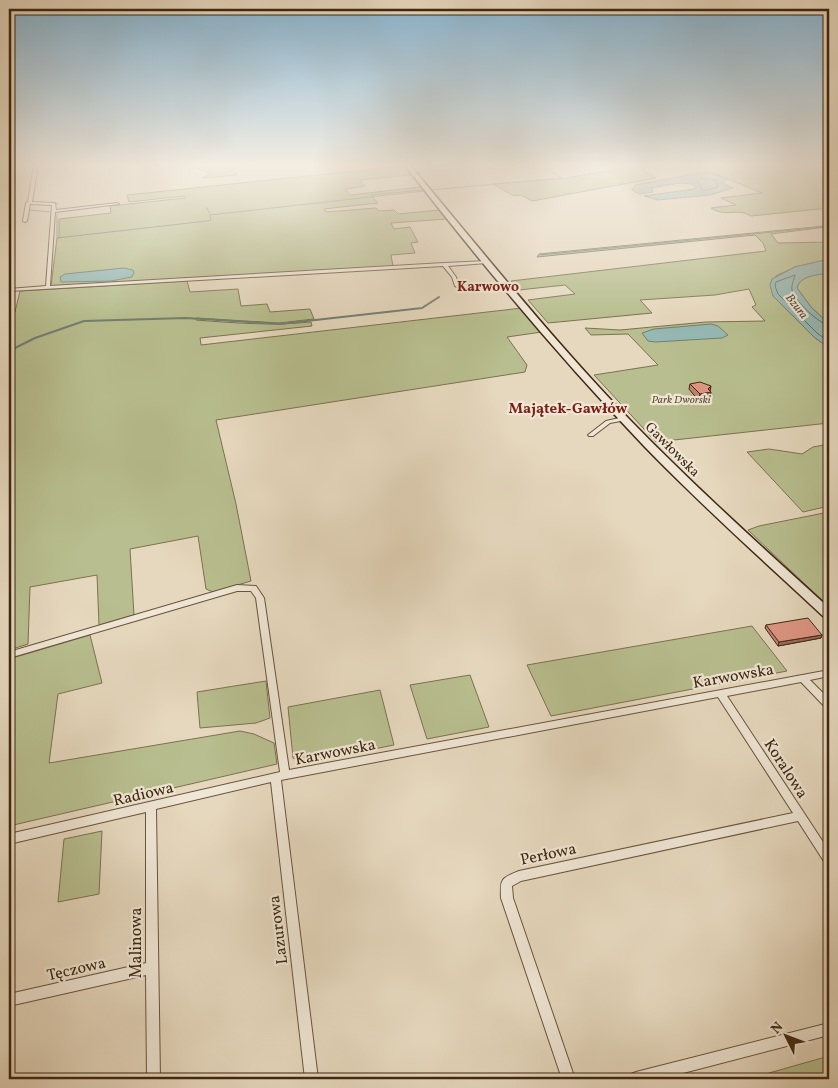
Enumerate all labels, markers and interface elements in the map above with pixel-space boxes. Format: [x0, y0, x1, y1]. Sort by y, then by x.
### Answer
district label: Karwowo [457, 278, 519, 297]
water label: Bzura [781, 291, 811, 323]
park label: Park Dworski [651, 393, 711, 408]
district label: Majątek-Gawłów [509, 399, 628, 420]
street label: Gawłowska [640, 418, 704, 482]
street label: Karwowska [691, 659, 776, 695]
street label: Karwowska [293, 734, 378, 772]
street label: Koralowa [758, 735, 813, 803]
street label: Radiowa [111, 777, 176, 813]
street label: Perłowa [518, 838, 578, 872]
street label: Lazurowa [264, 894, 294, 966]
street label: Malinowa [126, 908, 148, 978]
street label: Tęczowa [45, 953, 108, 987]
north arrow [760, 1010, 810, 1060]
text: N [767, 1018, 788, 1038]

